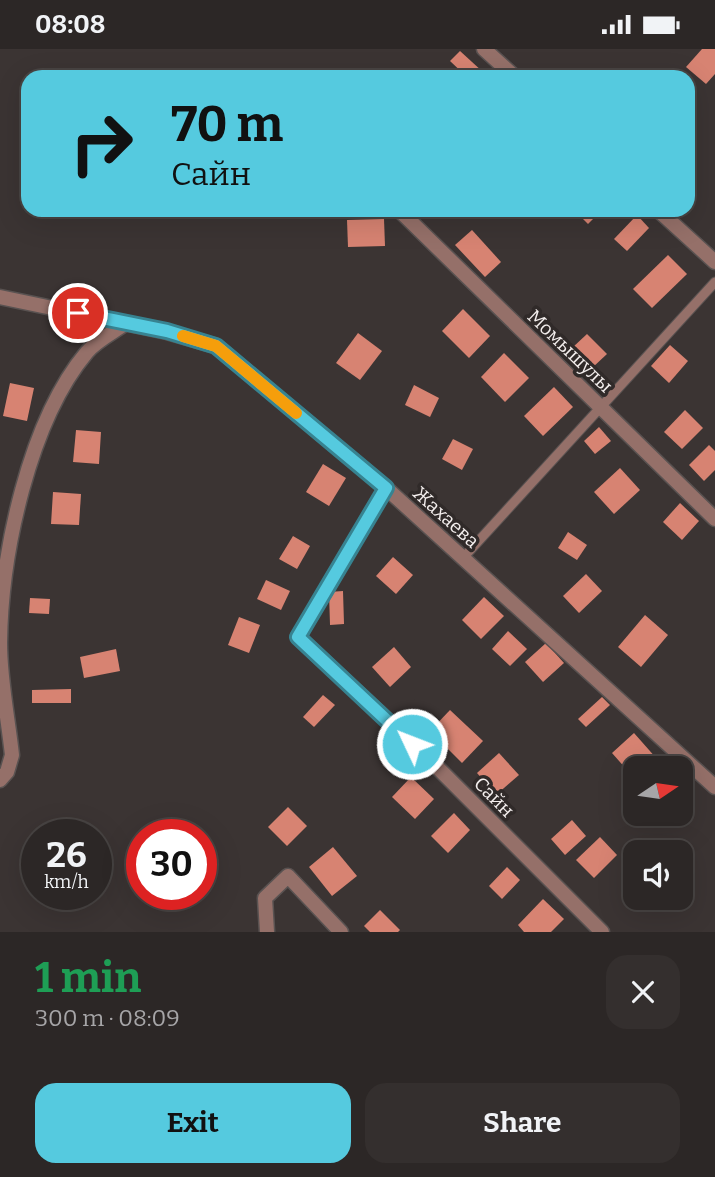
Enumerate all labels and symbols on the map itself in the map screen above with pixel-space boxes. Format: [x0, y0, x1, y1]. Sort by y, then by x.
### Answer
pin [48, 283, 108, 343]
street label: Момышулы [523, 305, 617, 397]
street label: Жахаева [408, 481, 484, 553]
position arrow [375, 707, 449, 781]
north arrow [623, 756, 693, 826]
street label: Сайн [469, 772, 519, 822]
speed limit sign: 30 [126, 819, 217, 910]

